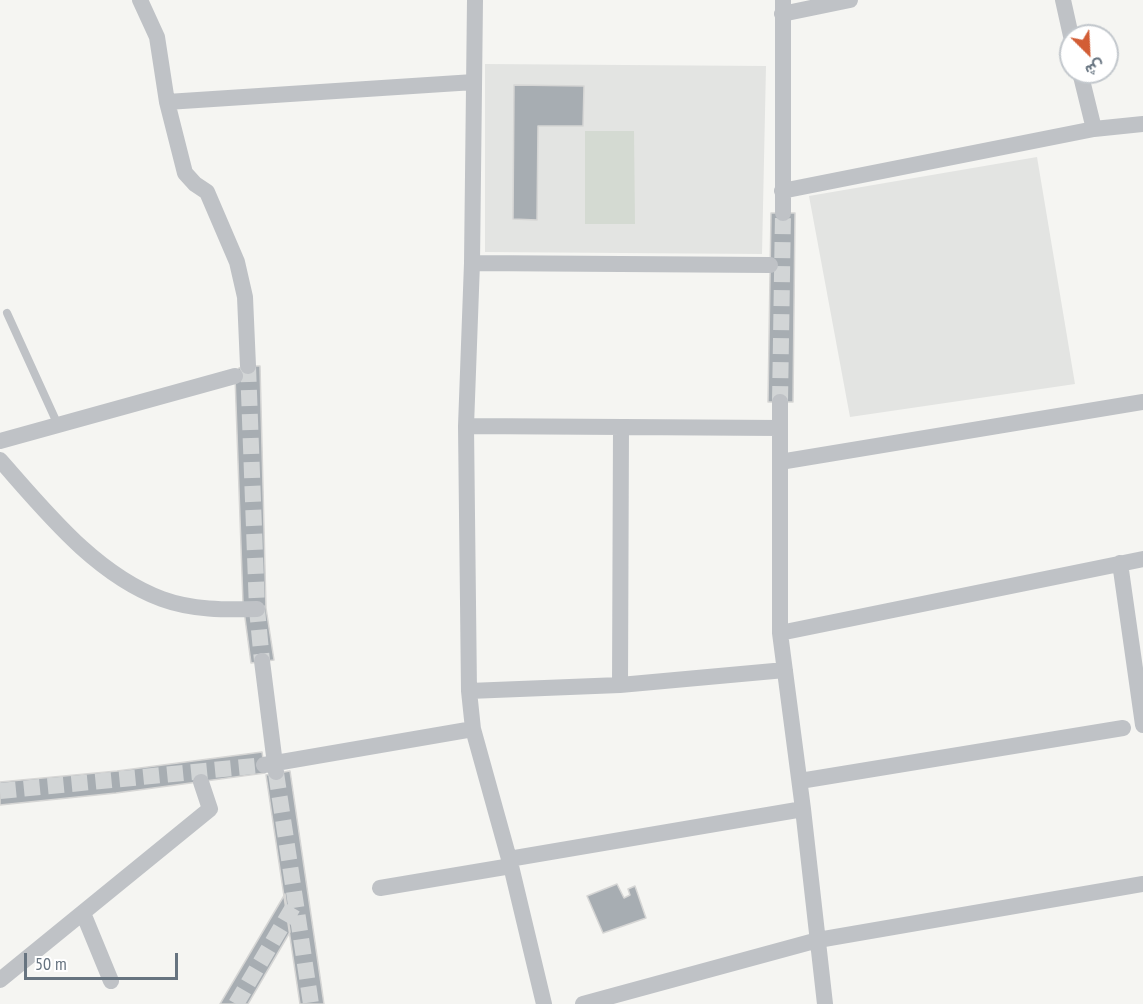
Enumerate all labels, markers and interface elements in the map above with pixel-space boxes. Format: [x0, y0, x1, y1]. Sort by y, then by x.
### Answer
north arrow [1059, 24, 1119, 84]
text: ش [1083, 56, 1108, 82]
scale bar [27, 941, 182, 979]
text: 50 m [35, 952, 67, 975]

